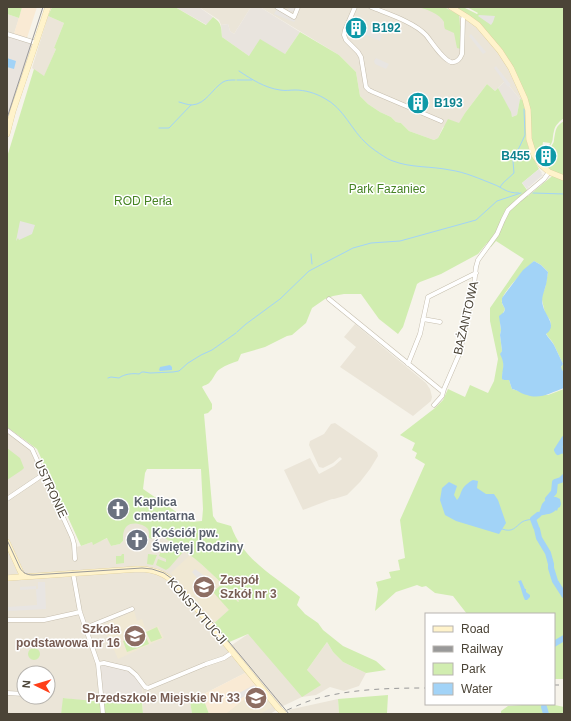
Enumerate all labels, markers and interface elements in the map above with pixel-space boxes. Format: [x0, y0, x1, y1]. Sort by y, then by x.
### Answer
building icon: B192 [343, 15, 369, 41]
place label: B192 [372, 21, 401, 35]
building icon: B193 [405, 90, 431, 116]
place label: B193 [434, 96, 463, 110]
building icon: B455 [533, 143, 559, 169]
place label: B455 [501, 149, 530, 163]
park label: Park Fazaniec [349, 182, 425, 196]
park label: ROD Perła [114, 194, 172, 208]
street label: BAŻANTOWA [451, 280, 481, 356]
street label: USTRONIE [32, 458, 70, 520]
place label: Kaplica cmentarna [134, 495, 195, 523]
church icon: Kaplica cmentarna [105, 496, 131, 522]
place label: Kościół pw. Świętej Rodziny [152, 526, 244, 554]
church icon: Kościół pw. Świętej Rodziny [124, 527, 150, 553]
place label: Zespół Szkół nr 3 [220, 573, 277, 601]
school or university icon: Zespół Szkół nr 3 [191, 574, 217, 600]
street label: KONSTYTUCJI [164, 575, 230, 647]
legend [425, 613, 555, 705]
place label: Szkoła podstawowa nr 16 [16, 622, 120, 650]
text: Road [461, 622, 490, 636]
school or university icon: Szkoła podstawowa nr 16 [122, 623, 148, 649]
text: Railway [461, 642, 503, 656]
text: Park [461, 662, 487, 676]
north arrow [16, 665, 56, 705]
text: N [20, 680, 32, 689]
text: Water [461, 682, 493, 696]
school or university icon: Przedszkole Miejskie Nr 33 [243, 685, 269, 711]
place label: Przedszkole Miejskie Nr 33 [87, 691, 240, 705]

